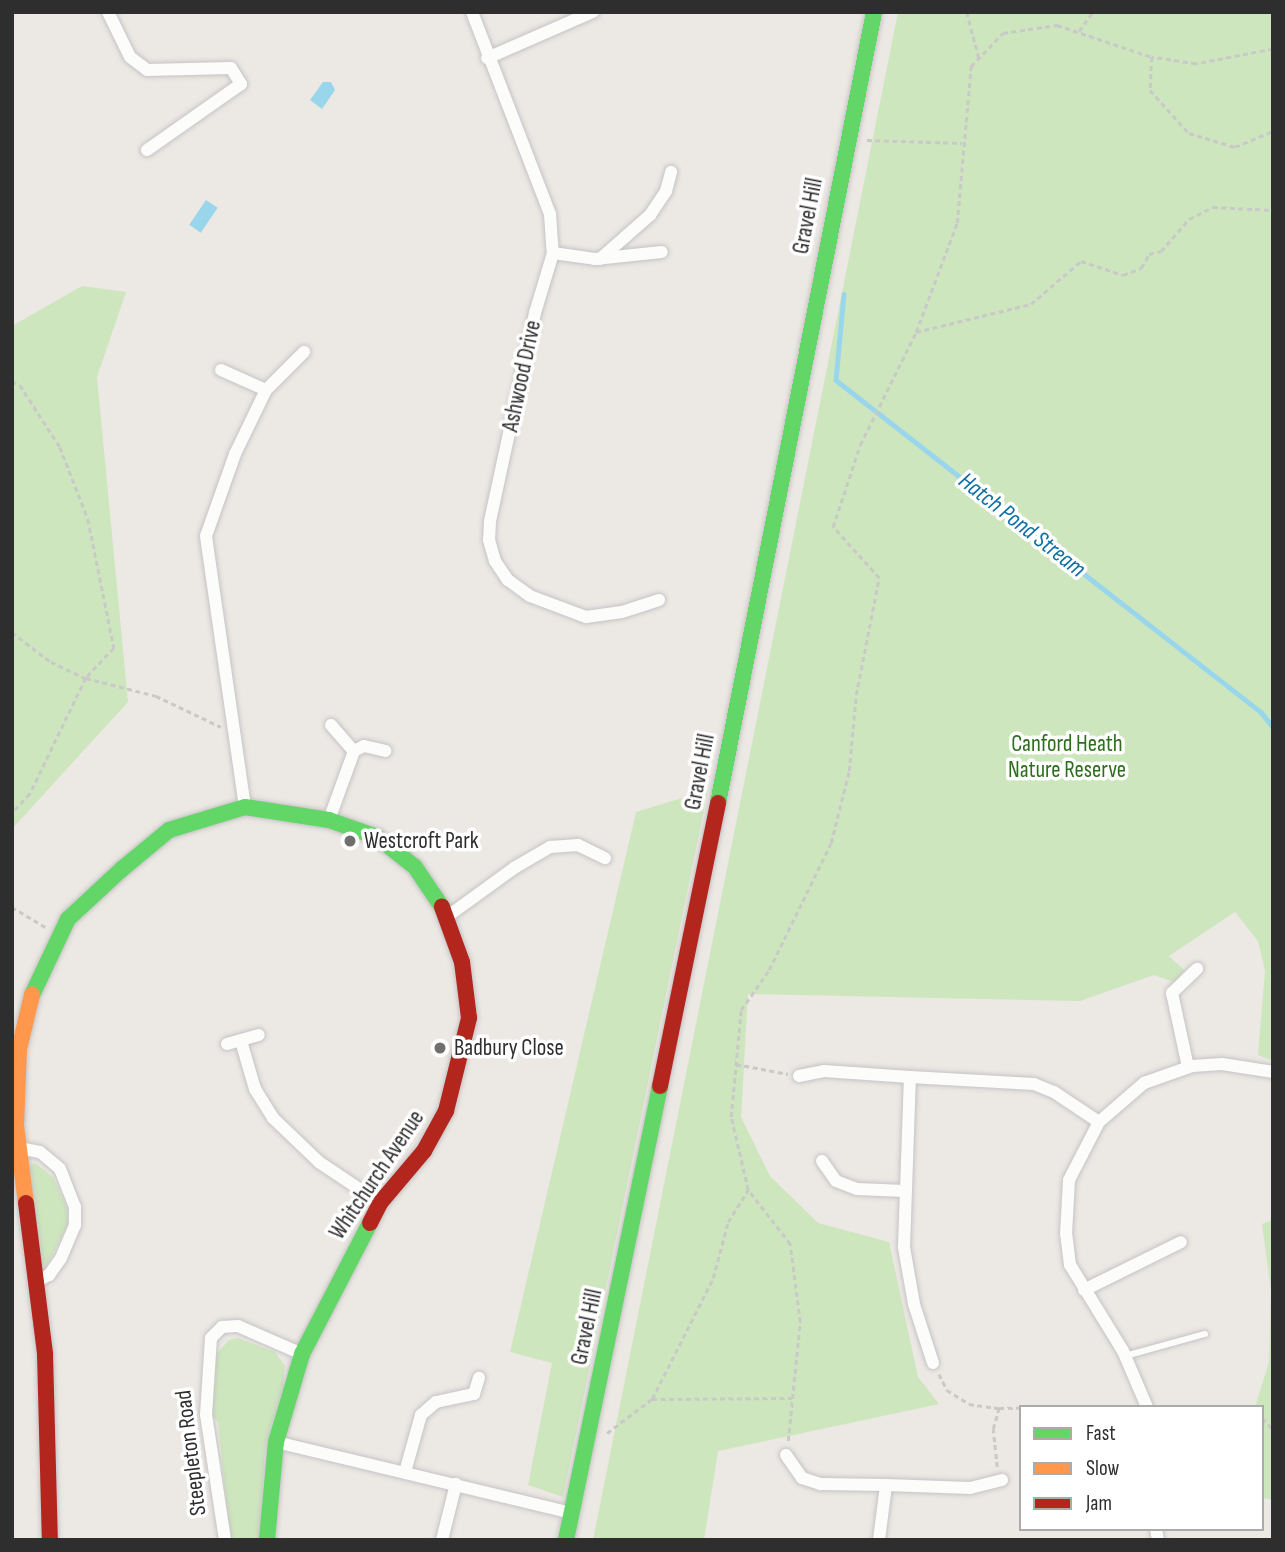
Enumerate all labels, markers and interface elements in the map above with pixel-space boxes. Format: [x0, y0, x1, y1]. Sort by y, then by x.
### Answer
street label: Gravel Hill [787, 176, 829, 256]
street label: Ashwood Drive [497, 318, 547, 434]
water label: Hatch Pond Stream [953, 467, 1091, 583]
park label: Canford Heath Nature Reserve [1008, 730, 1126, 784]
street label: Gravel Hill [679, 732, 721, 812]
place label: Westcroft Park [364, 827, 479, 855]
marker: Westcroft Park [342, 833, 358, 849]
place label: Badbury Close [454, 1034, 564, 1062]
marker: Badbury Close [432, 1040, 448, 1056]
street label: Whitchurch Avenue [324, 1105, 430, 1245]
street label: Gravel Hill [566, 1287, 608, 1367]
street label: Steepleton Road [170, 1389, 212, 1517]
legend [1019, 1405, 1264, 1531]
text: Fast [1086, 1421, 1116, 1446]
text: Slow [1086, 1456, 1119, 1481]
text: Jam [1086, 1491, 1112, 1516]

